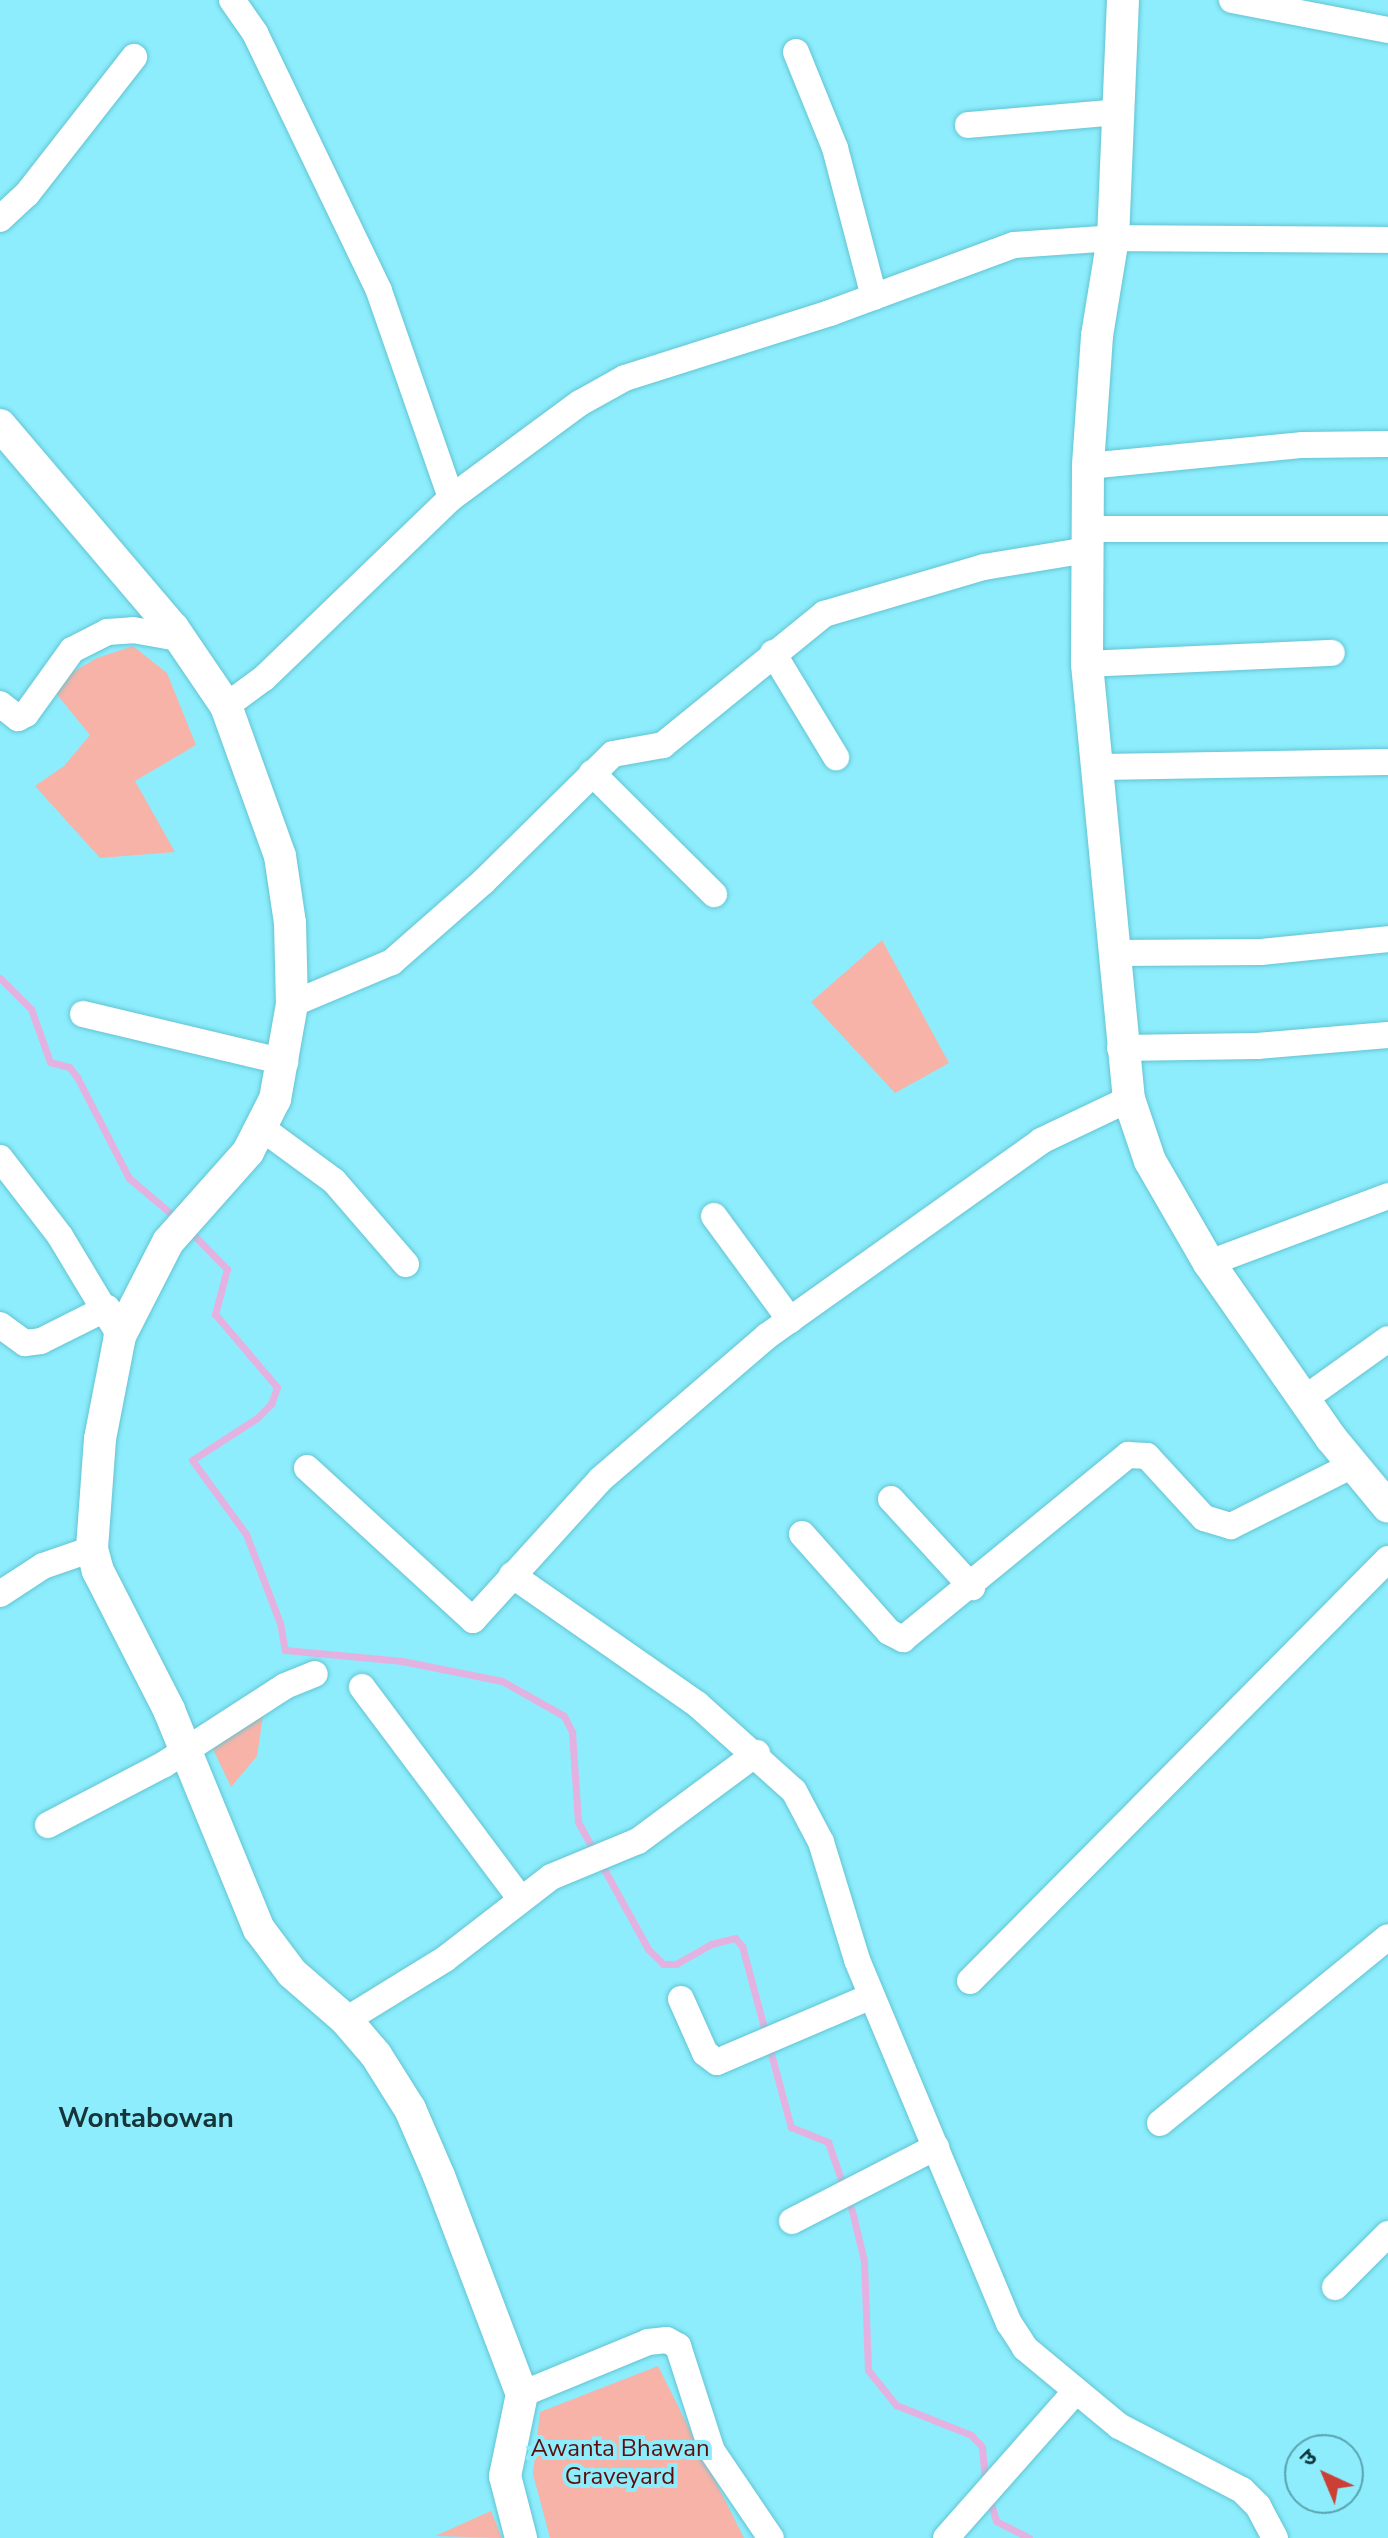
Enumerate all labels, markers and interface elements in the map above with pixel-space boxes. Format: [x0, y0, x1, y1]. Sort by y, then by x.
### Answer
district label: Wontabowan [58, 2101, 234, 2135]
north arrow [1284, 2434, 1364, 2514]
park label: Awanta Bhawan Graveyard [530, 2435, 710, 2491]
text: उ [1294, 2443, 1324, 2473]

